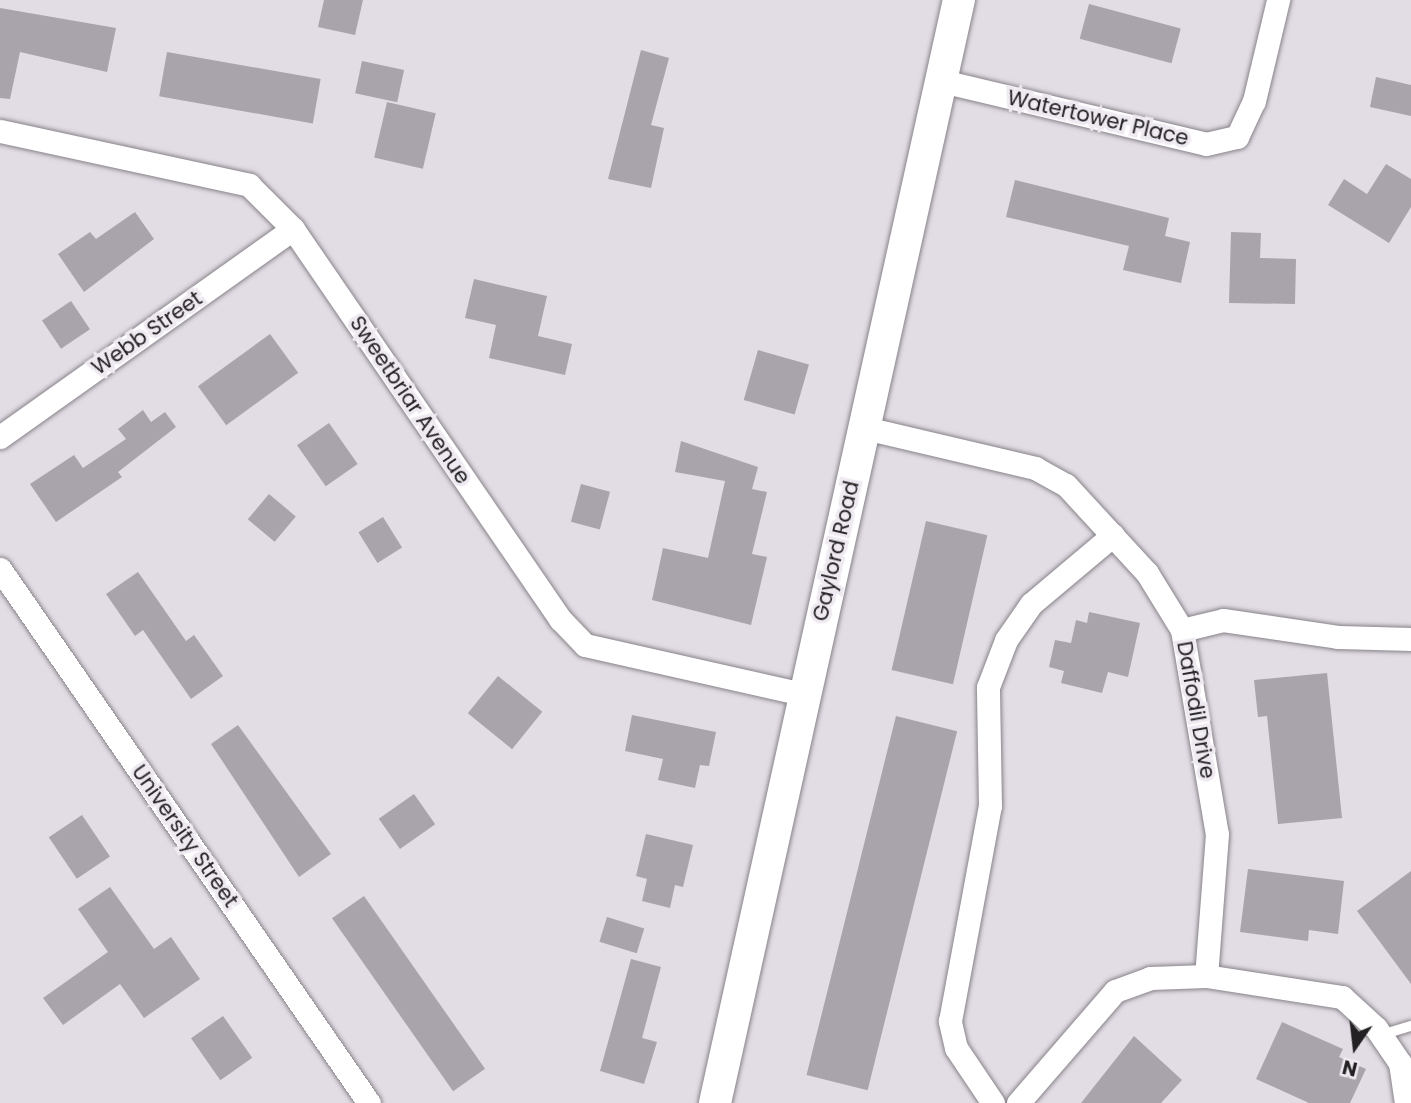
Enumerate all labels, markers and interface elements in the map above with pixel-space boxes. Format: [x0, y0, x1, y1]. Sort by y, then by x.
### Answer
street label: Watertower Place [1005, 85, 1191, 151]
street label: Webb Street [87, 286, 207, 380]
street label: Sweetbriar Avenue [344, 311, 476, 489]
street label: Gaylord Road [808, 478, 864, 624]
street label: Daffodil Drive [1172, 639, 1220, 781]
street label: University Street [126, 760, 244, 912]
north arrow [1320, 1012, 1390, 1082]
text: N [1340, 1053, 1360, 1083]

